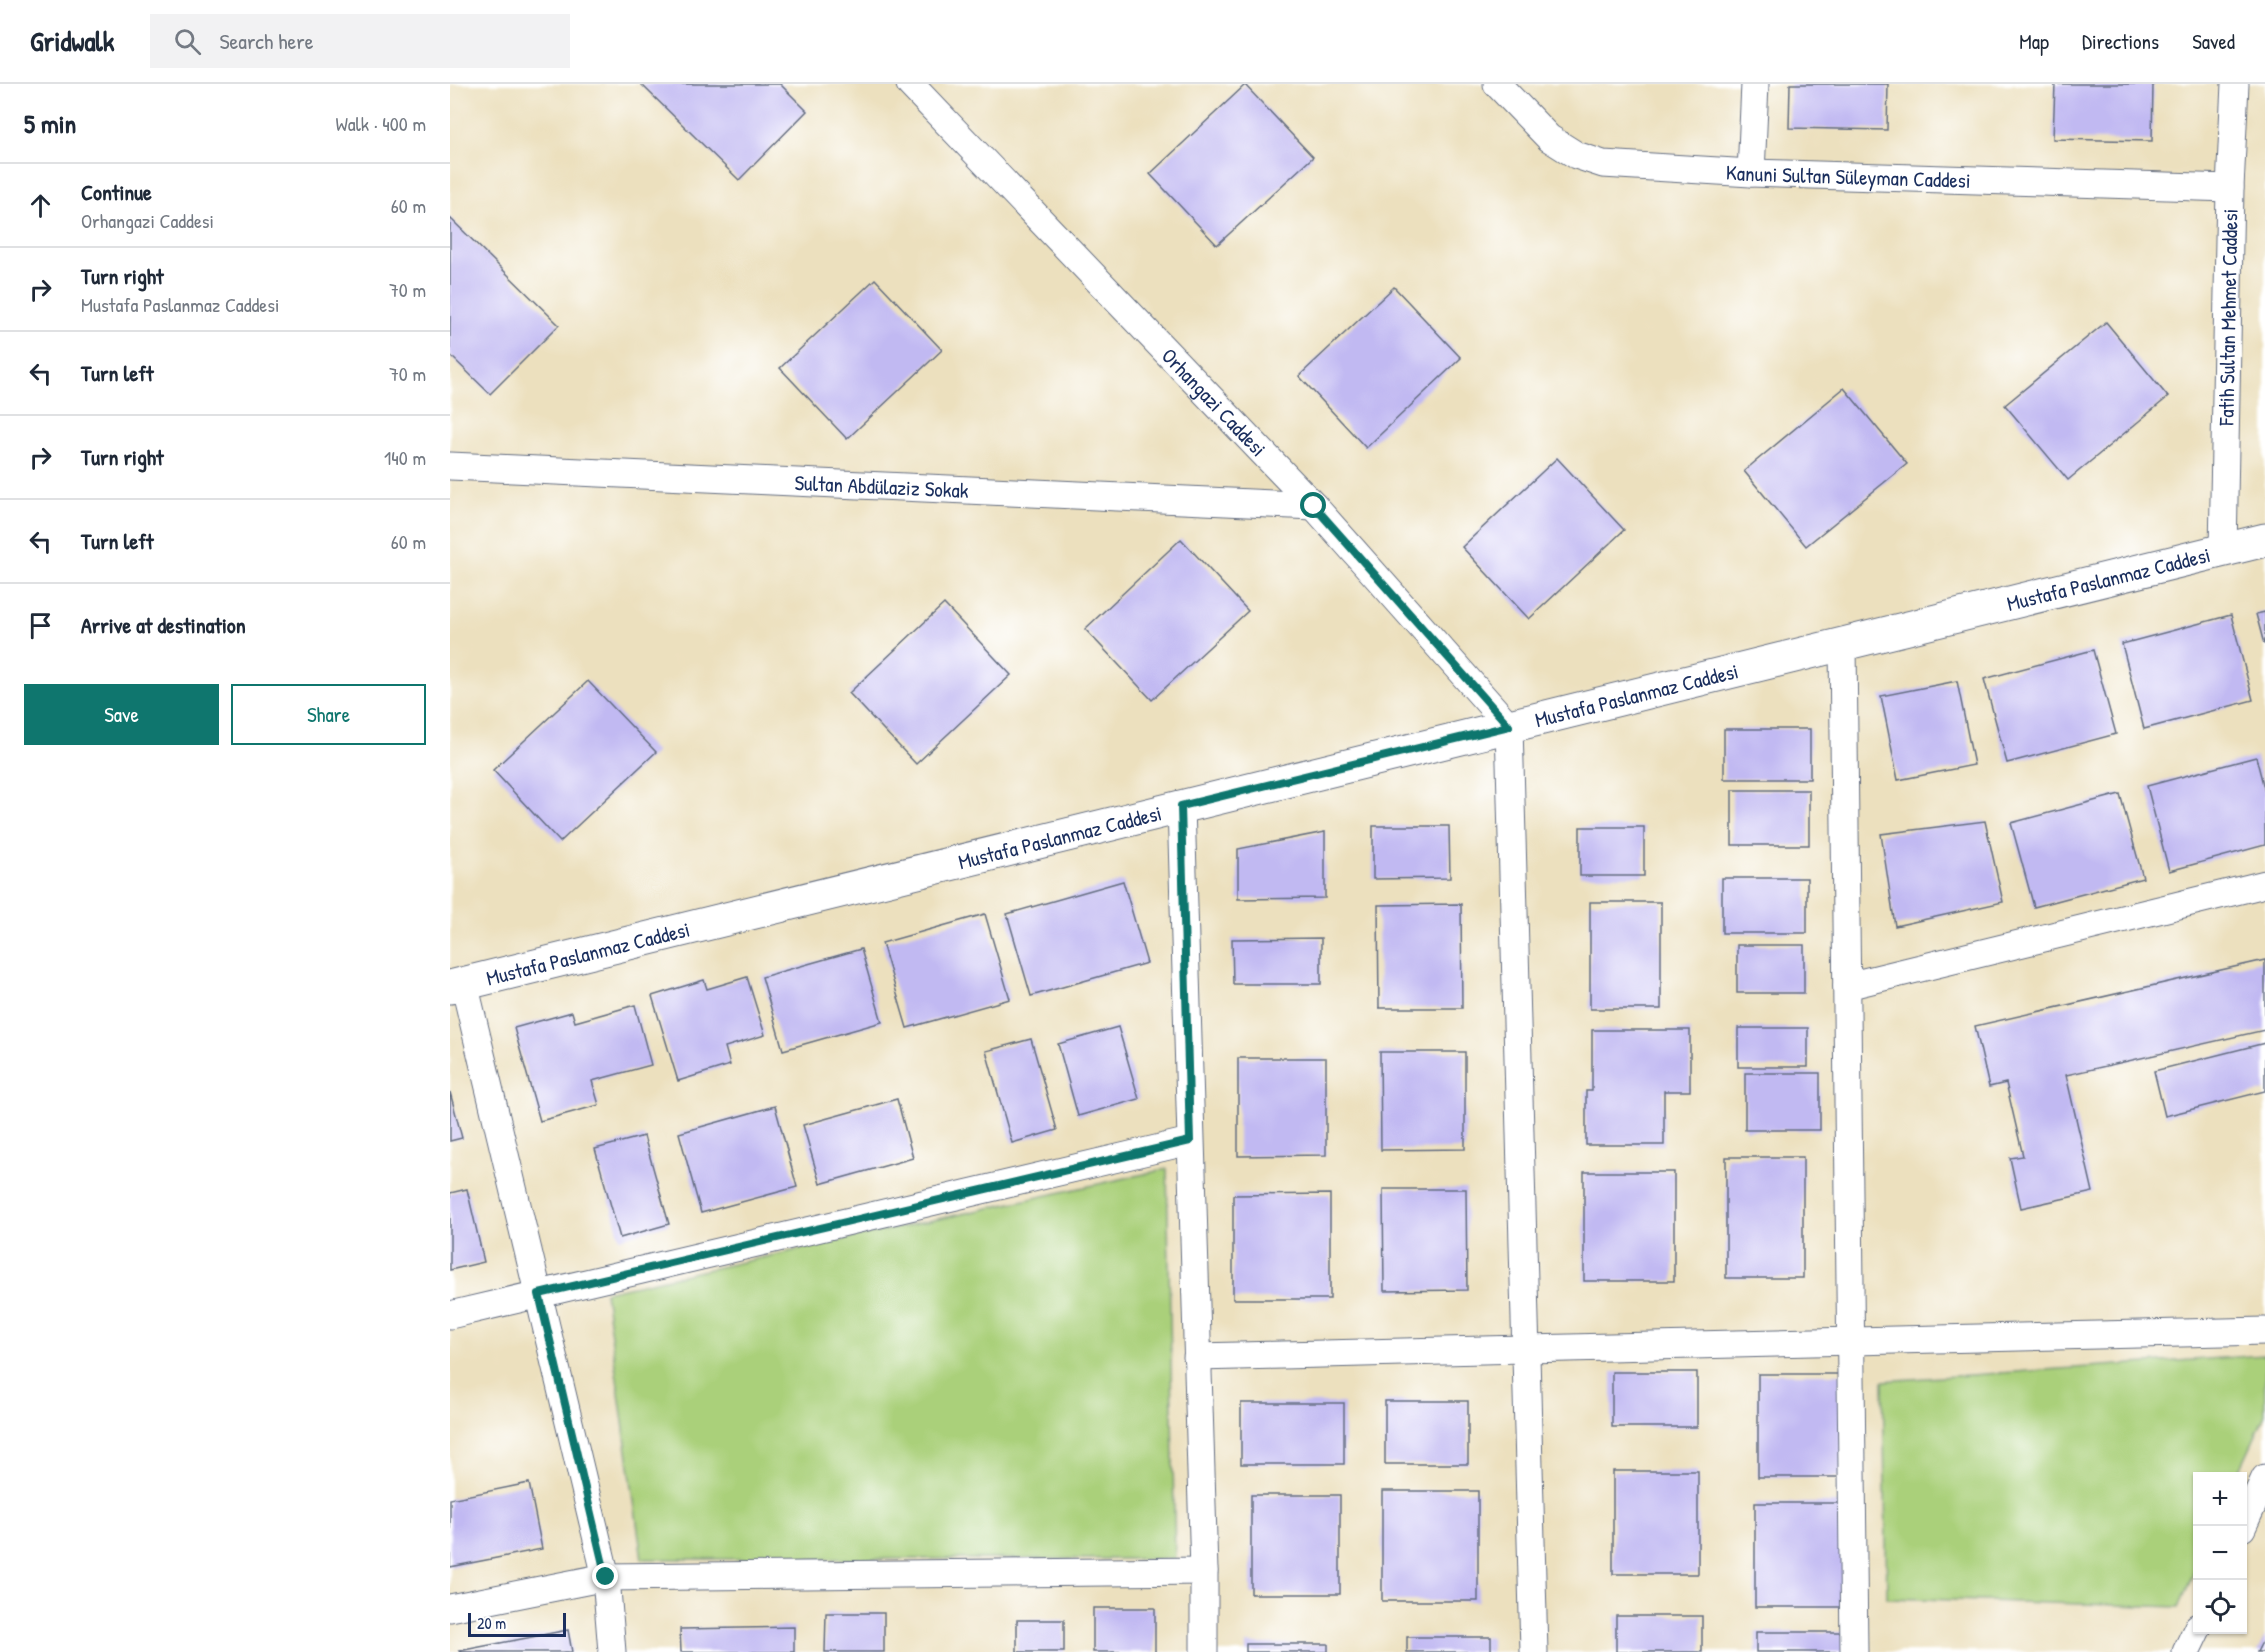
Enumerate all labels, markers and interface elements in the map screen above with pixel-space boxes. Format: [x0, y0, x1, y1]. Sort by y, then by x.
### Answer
search box [150, 14, 570, 68]
text: Gridwalk [30, 22, 114, 60]
icon: search [171, 25, 204, 58]
text: Search here [219, 26, 313, 56]
text: Map [2019, 27, 2049, 56]
text: Directions [2082, 27, 2159, 56]
text: Saved [2192, 27, 2235, 56]
text: 5 min [24, 106, 76, 141]
text: Walk · 400 m [335, 110, 426, 137]
street label: Kanuni Sultan Süleyman Caddesi [1725, 157, 1971, 194]
text: Continue [81, 177, 152, 207]
icon: ahead [24, 189, 57, 222]
text: 60 m [391, 192, 426, 219]
text: Orhangazi Caddesi [81, 207, 214, 234]
street label: Fatih Sultan Mehmet Caddesi [2211, 208, 2244, 427]
text: Turn right [81, 261, 164, 291]
icon: right [24, 273, 57, 306]
text: 70 m [389, 276, 426, 303]
text: Mustafa Paslanmaz Caddesi [81, 291, 279, 318]
street label: Orhangazi Caddesi [1155, 341, 1273, 462]
icon: left [24, 357, 57, 390]
text: Turn left [81, 358, 154, 388]
text: 70 m [389, 360, 426, 387]
icon: right [24, 441, 57, 474]
text: Turn right [81, 442, 164, 472]
text: 140 m [384, 444, 426, 471]
street label: Sultan Abdülaziz Sokak [794, 467, 969, 505]
route start [1300, 492, 1326, 518]
icon: left [24, 525, 57, 558]
text: Turn left [81, 526, 154, 556]
text: 60 m [391, 528, 426, 555]
street label: Mustafa Paslanmaz Caddesi [2004, 540, 2213, 618]
icon: arrive [24, 609, 57, 642]
text: Arrive at destination [81, 610, 246, 640]
street label: Mustafa Paslanmaz Caddesi [1532, 656, 1741, 734]
button: Save [24, 684, 219, 745]
button: Share [231, 684, 426, 745]
street label: Mustafa Paslanmaz Caddesi [955, 798, 1164, 876]
street label: Mustafa Paslanmaz Caddesi [483, 914, 693, 992]
map controls [2193, 1472, 2247, 1634]
button: + [2193, 1472, 2247, 1526]
button: − [2193, 1526, 2247, 1580]
route end [592, 1563, 618, 1589]
button: locate [2193, 1580, 2247, 1634]
scale bar [468, 1610, 566, 1638]
text: 20 m [477, 1612, 506, 1634]

